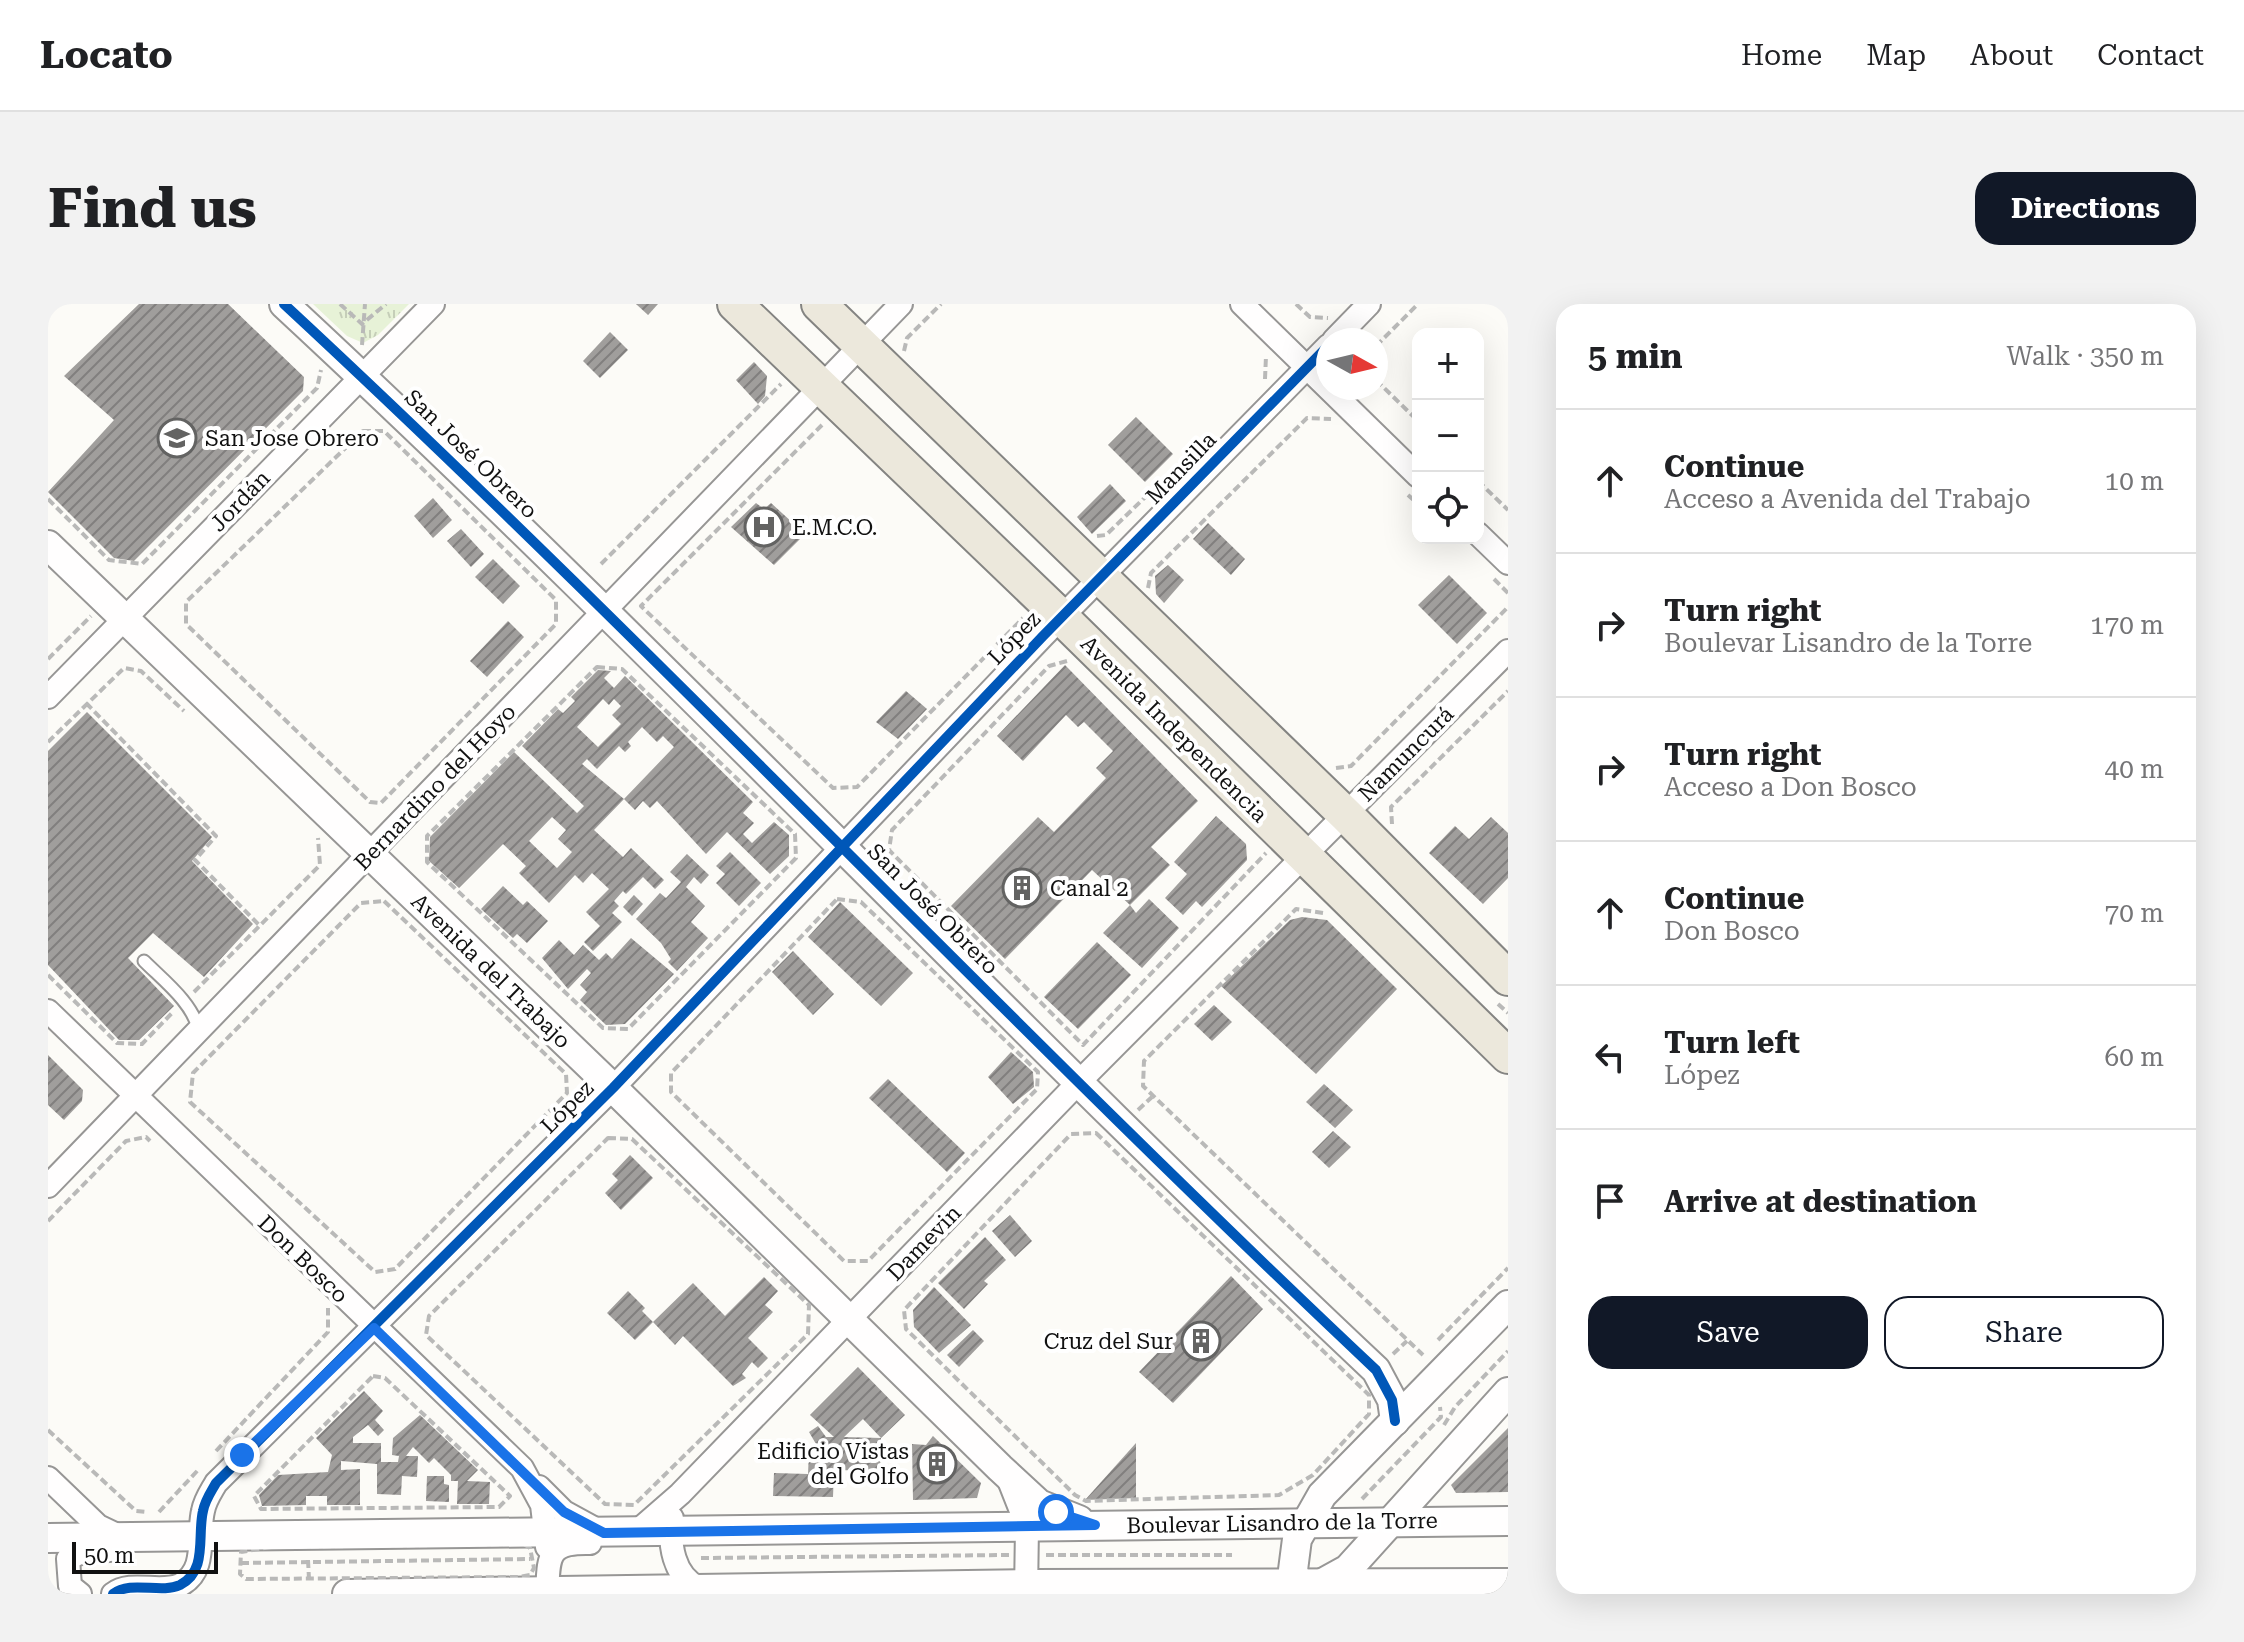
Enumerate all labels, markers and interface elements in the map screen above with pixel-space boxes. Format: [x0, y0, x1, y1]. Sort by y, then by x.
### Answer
text: Locato [40, 33, 173, 77]
text: Home [1741, 39, 1822, 72]
text: Map [1866, 39, 1926, 72]
text: About [1970, 39, 2053, 72]
text: Contact [2097, 39, 2204, 72]
button: Directions [1975, 172, 2196, 245]
text: Find us [48, 175, 257, 241]
north arrow [1316, 328, 1388, 400]
map controls [1412, 328, 1484, 544]
button: + [1412, 328, 1484, 400]
text: 5 min [1588, 336, 1683, 376]
text: Walk · 350 m [2006, 341, 2164, 371]
street label: San José Obrero [400, 385, 542, 523]
button: − [1412, 400, 1484, 472]
school or university icon: San Jose Obrero [156, 417, 198, 459]
place label: San Jose Obrero [205, 426, 379, 451]
street label: Mansilla [1141, 427, 1221, 509]
text: Continue [1664, 449, 1804, 484]
icon: ahead [1588, 459, 1632, 503]
street label: Jordán [205, 465, 275, 537]
text: 10 m [2105, 466, 2164, 496]
button: locate [1412, 472, 1484, 544]
text: Acceso a Avenida del Trabajo [1664, 484, 2031, 514]
hospital icon: E.M.C.O. [743, 506, 785, 548]
place label: E.M.C.O. [792, 515, 877, 540]
text: Turn right [1664, 593, 1821, 628]
icon: right [1588, 603, 1632, 647]
street label: López [983, 606, 1045, 670]
text: 170 m [2090, 610, 2164, 640]
text: Boulevar Lisandro de la Torre [1664, 628, 2032, 658]
street label: Avenida Independencia [1076, 631, 1272, 827]
street label: Bernardino del Hoyo [349, 699, 521, 875]
street label: Namuncurá [1353, 701, 1459, 807]
text: Turn right [1664, 737, 1821, 772]
icon: right [1588, 747, 1632, 791]
text: 40 m [2105, 754, 2164, 784]
text: Acceso a Don Bosco [1664, 772, 1917, 802]
street label: San José Obrero [863, 839, 1003, 979]
building icon: Canal 2 [1001, 867, 1043, 909]
place label: Canal 2 [1050, 876, 1129, 901]
text: Continue [1664, 881, 1804, 916]
street label: Avenida del Trabajo [406, 889, 576, 1053]
icon: ahead [1588, 891, 1632, 935]
text: 70 m [2105, 898, 2164, 928]
text: Don Bosco [1664, 916, 1800, 946]
text: Turn left [1664, 1025, 1800, 1060]
icon: left [1588, 1035, 1632, 1079]
text: 60 m [2105, 1042, 2164, 1072]
text: López [1664, 1060, 1740, 1090]
street label: López [536, 1076, 598, 1138]
icon: arrive [1588, 1179, 1632, 1223]
text: Arrive at destination [1664, 1184, 1977, 1219]
street label: Damevin [882, 1200, 966, 1286]
street label: Don Bosco [253, 1210, 353, 1308]
button: Save [1588, 1296, 1868, 1369]
button: Share [1884, 1296, 2164, 1369]
building icon: Cruz del Sur [1180, 1320, 1222, 1362]
place label: Cruz del Sur [1044, 1329, 1173, 1354]
route end [224, 1437, 260, 1473]
place label: Edificio Vistas del Golfo [757, 1439, 909, 1489]
building icon: Edificio Vistas del Golfo [916, 1443, 958, 1485]
route start [1038, 1494, 1074, 1530]
street label: Boulevar Lisandro de la Torre [1126, 1508, 1438, 1538]
scale bar [72, 1538, 218, 1574]
text: 50 m [84, 1543, 134, 1568]

